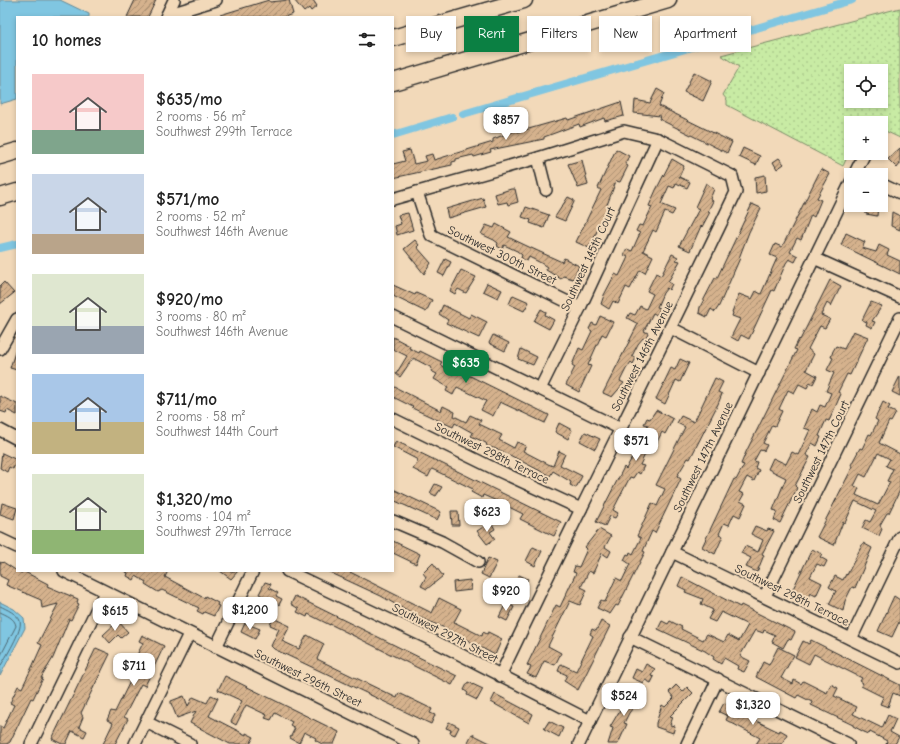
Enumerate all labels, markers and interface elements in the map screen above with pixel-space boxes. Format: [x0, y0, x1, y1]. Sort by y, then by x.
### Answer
chip: Buy [406, 16, 456, 52]
chip: Rent [464, 16, 519, 52]
chip: Filters [527, 16, 591, 52]
chip: New [599, 16, 652, 52]
chip: Apartment [660, 16, 751, 52]
icon: filters [356, 29, 378, 51]
text: 10 homes [32, 31, 101, 50]
map controls [844, 64, 888, 212]
button: locate [844, 64, 888, 108]
icon: home [64, 90, 112, 138]
text: $635/mo [156, 90, 222, 109]
pin: $857 [482, 107, 530, 141]
text: 2 rooms · 56 m² [156, 109, 245, 124]
text: $857 [492, 112, 520, 127]
button: + [844, 116, 888, 160]
text: Southwest 299th Terrace [156, 124, 292, 139]
button: − [844, 168, 888, 212]
icon: home [64, 190, 112, 238]
text: $571/mo [156, 190, 219, 209]
street label: Southwest 145th Court [558, 204, 619, 313]
text: 2 rooms · 52 m² [156, 209, 245, 224]
street label: Southwest 300th Street [445, 223, 559, 288]
text: Southwest 146th Avenue [156, 224, 288, 239]
icon: home [64, 290, 112, 338]
text: $920/mo [156, 290, 223, 309]
street label: Southwest 146th Avenue [608, 299, 676, 413]
text: 3 rooms · 80 m² [156, 309, 246, 324]
text: Southwest 146th Avenue [156, 324, 288, 339]
pin: $635 [442, 350, 490, 384]
text: $635 [452, 355, 480, 370]
icon: home [64, 390, 112, 438]
text: $711/mo [156, 390, 217, 409]
street label: Southwest 147th Court [790, 398, 852, 506]
street label: Southwest 147th Avenue [670, 400, 736, 514]
text: 2 rooms · 58 m² [156, 409, 245, 424]
street label: Southwest 298th Terrace [432, 419, 552, 487]
text: Southwest 144th Court [156, 424, 278, 439]
pin: $571 [612, 428, 660, 462]
text: $571 [623, 433, 649, 448]
icon: home [64, 490, 112, 538]
text: $1,320/mo [156, 490, 233, 509]
pin: $623 [463, 499, 511, 533]
text: $623 [473, 504, 501, 519]
text: 3 rooms · 104 m² [156, 509, 250, 524]
text: Southwest 297th Terrace [156, 524, 292, 539]
street label: Southwest 298th Terrace [732, 561, 852, 629]
pin: $920 [482, 578, 530, 612]
text: $920 [492, 583, 520, 598]
pin: $1,200 [217, 597, 283, 631]
pin: $615 [91, 598, 139, 632]
street label: Southwest 297th Street [390, 600, 501, 666]
text: $1,200 [232, 602, 268, 617]
text: $615 [102, 603, 128, 618]
street label: Southwest 296th Street [252, 646, 364, 710]
pin: $711 [110, 653, 158, 687]
text: $711 [122, 658, 146, 673]
pin: $524 [600, 683, 648, 717]
text: $524 [611, 688, 637, 703]
pin: $1,320 [720, 692, 786, 726]
text: $1,320 [735, 697, 771, 712]

